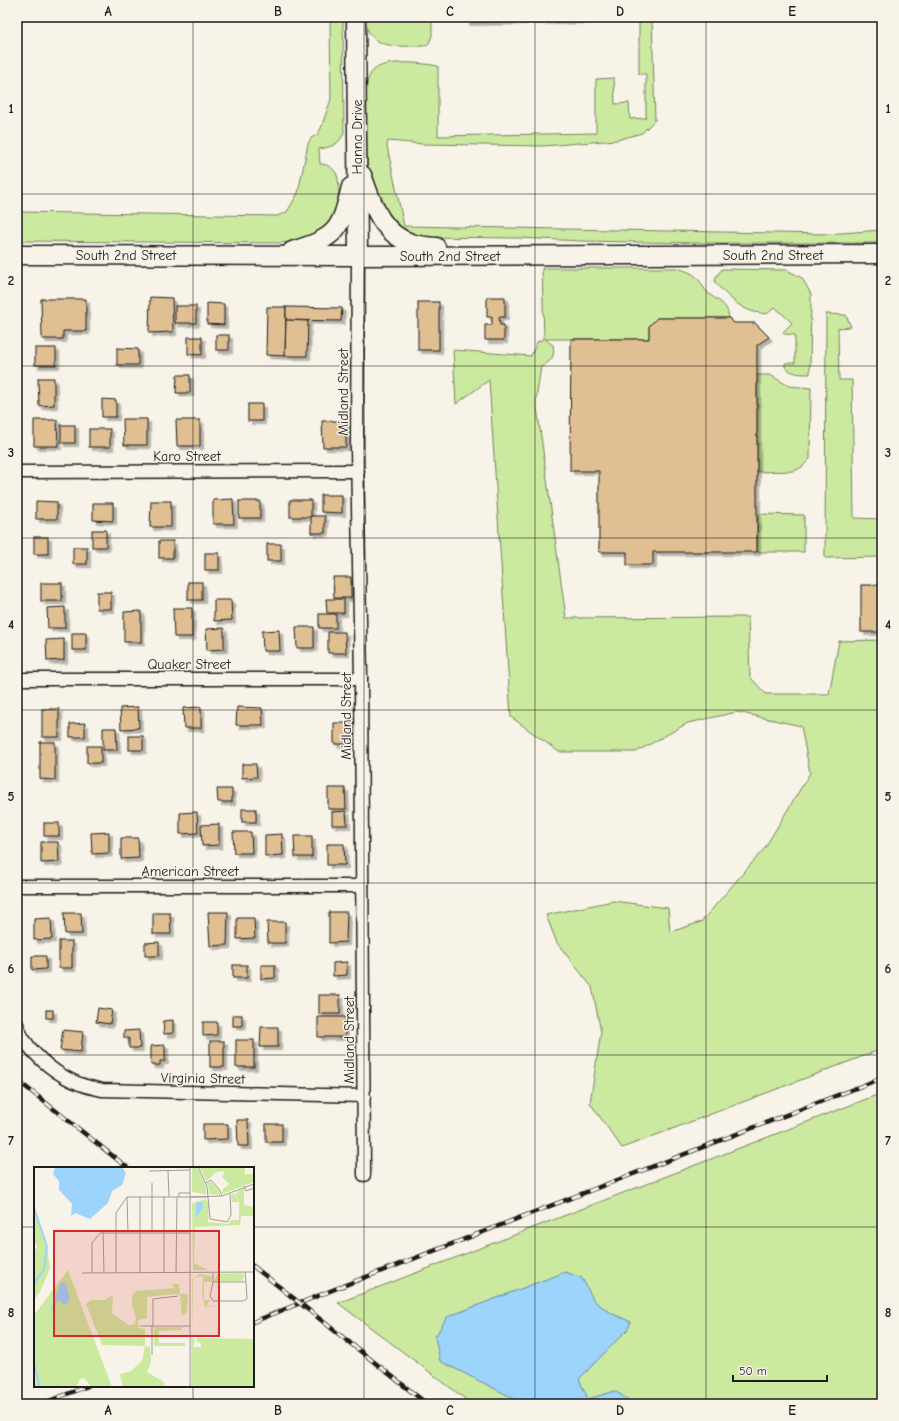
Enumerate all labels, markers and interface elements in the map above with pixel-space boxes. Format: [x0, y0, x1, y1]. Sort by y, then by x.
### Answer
text: A [104, 4, 112, 19]
text: B [274, 4, 282, 19]
text: C [446, 4, 454, 19]
text: D [616, 4, 624, 19]
text: E [788, 4, 796, 19]
street label: Hanna Drive [349, 100, 366, 174]
text: 1 [8, 101, 14, 116]
text: 1 [885, 101, 891, 116]
street label: South 2nd Street [76, 247, 177, 264]
street label: South 2nd Street [723, 247, 824, 264]
street label: South 2nd Street [400, 248, 501, 265]
text: 2 [8, 273, 14, 288]
text: 2 [885, 273, 891, 288]
street label: Midland Street [335, 347, 352, 436]
text: 3 [8, 445, 14, 460]
text: 3 [885, 445, 891, 460]
street label: Karo Street [153, 448, 222, 465]
text: 4 [8, 617, 14, 632]
text: 4 [885, 617, 891, 632]
street label: Quaker Street [147, 656, 232, 673]
street label: Midland Street [338, 671, 355, 760]
text: 5 [8, 789, 15, 804]
text: 5 [885, 789, 892, 804]
street label: American Street [142, 863, 239, 880]
text: 6 [8, 961, 15, 976]
text: 6 [885, 961, 892, 976]
street label: Midland Street [341, 995, 358, 1084]
street label: Virginia Street [161, 1069, 246, 1088]
text: 7 [8, 1133, 14, 1148]
text: 7 [885, 1133, 891, 1148]
inset map [34, 1167, 254, 1387]
text: 8 [8, 1305, 14, 1320]
text: 8 [885, 1305, 891, 1320]
scale bar [733, 1357, 827, 1383]
text: 50 m [739, 1364, 767, 1378]
text: A [104, 1403, 112, 1418]
text: B [274, 1403, 282, 1418]
text: C [446, 1403, 454, 1418]
text: D [616, 1403, 624, 1418]
text: E [788, 1403, 796, 1418]

